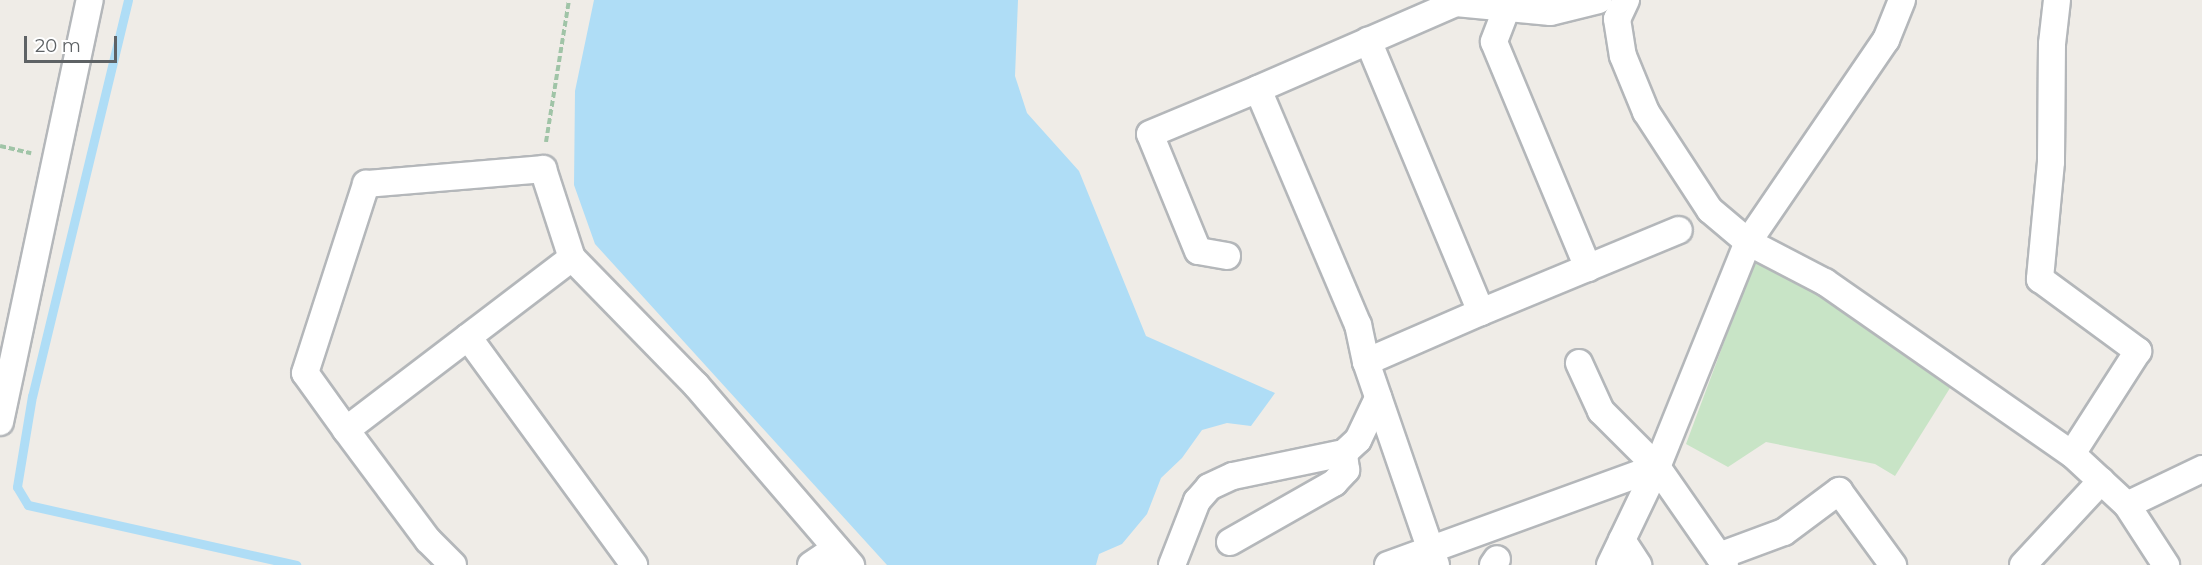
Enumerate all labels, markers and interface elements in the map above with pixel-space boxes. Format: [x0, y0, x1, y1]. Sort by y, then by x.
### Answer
scale bar [27, 24, 120, 62]
text: 20 m [35, 35, 81, 57]

